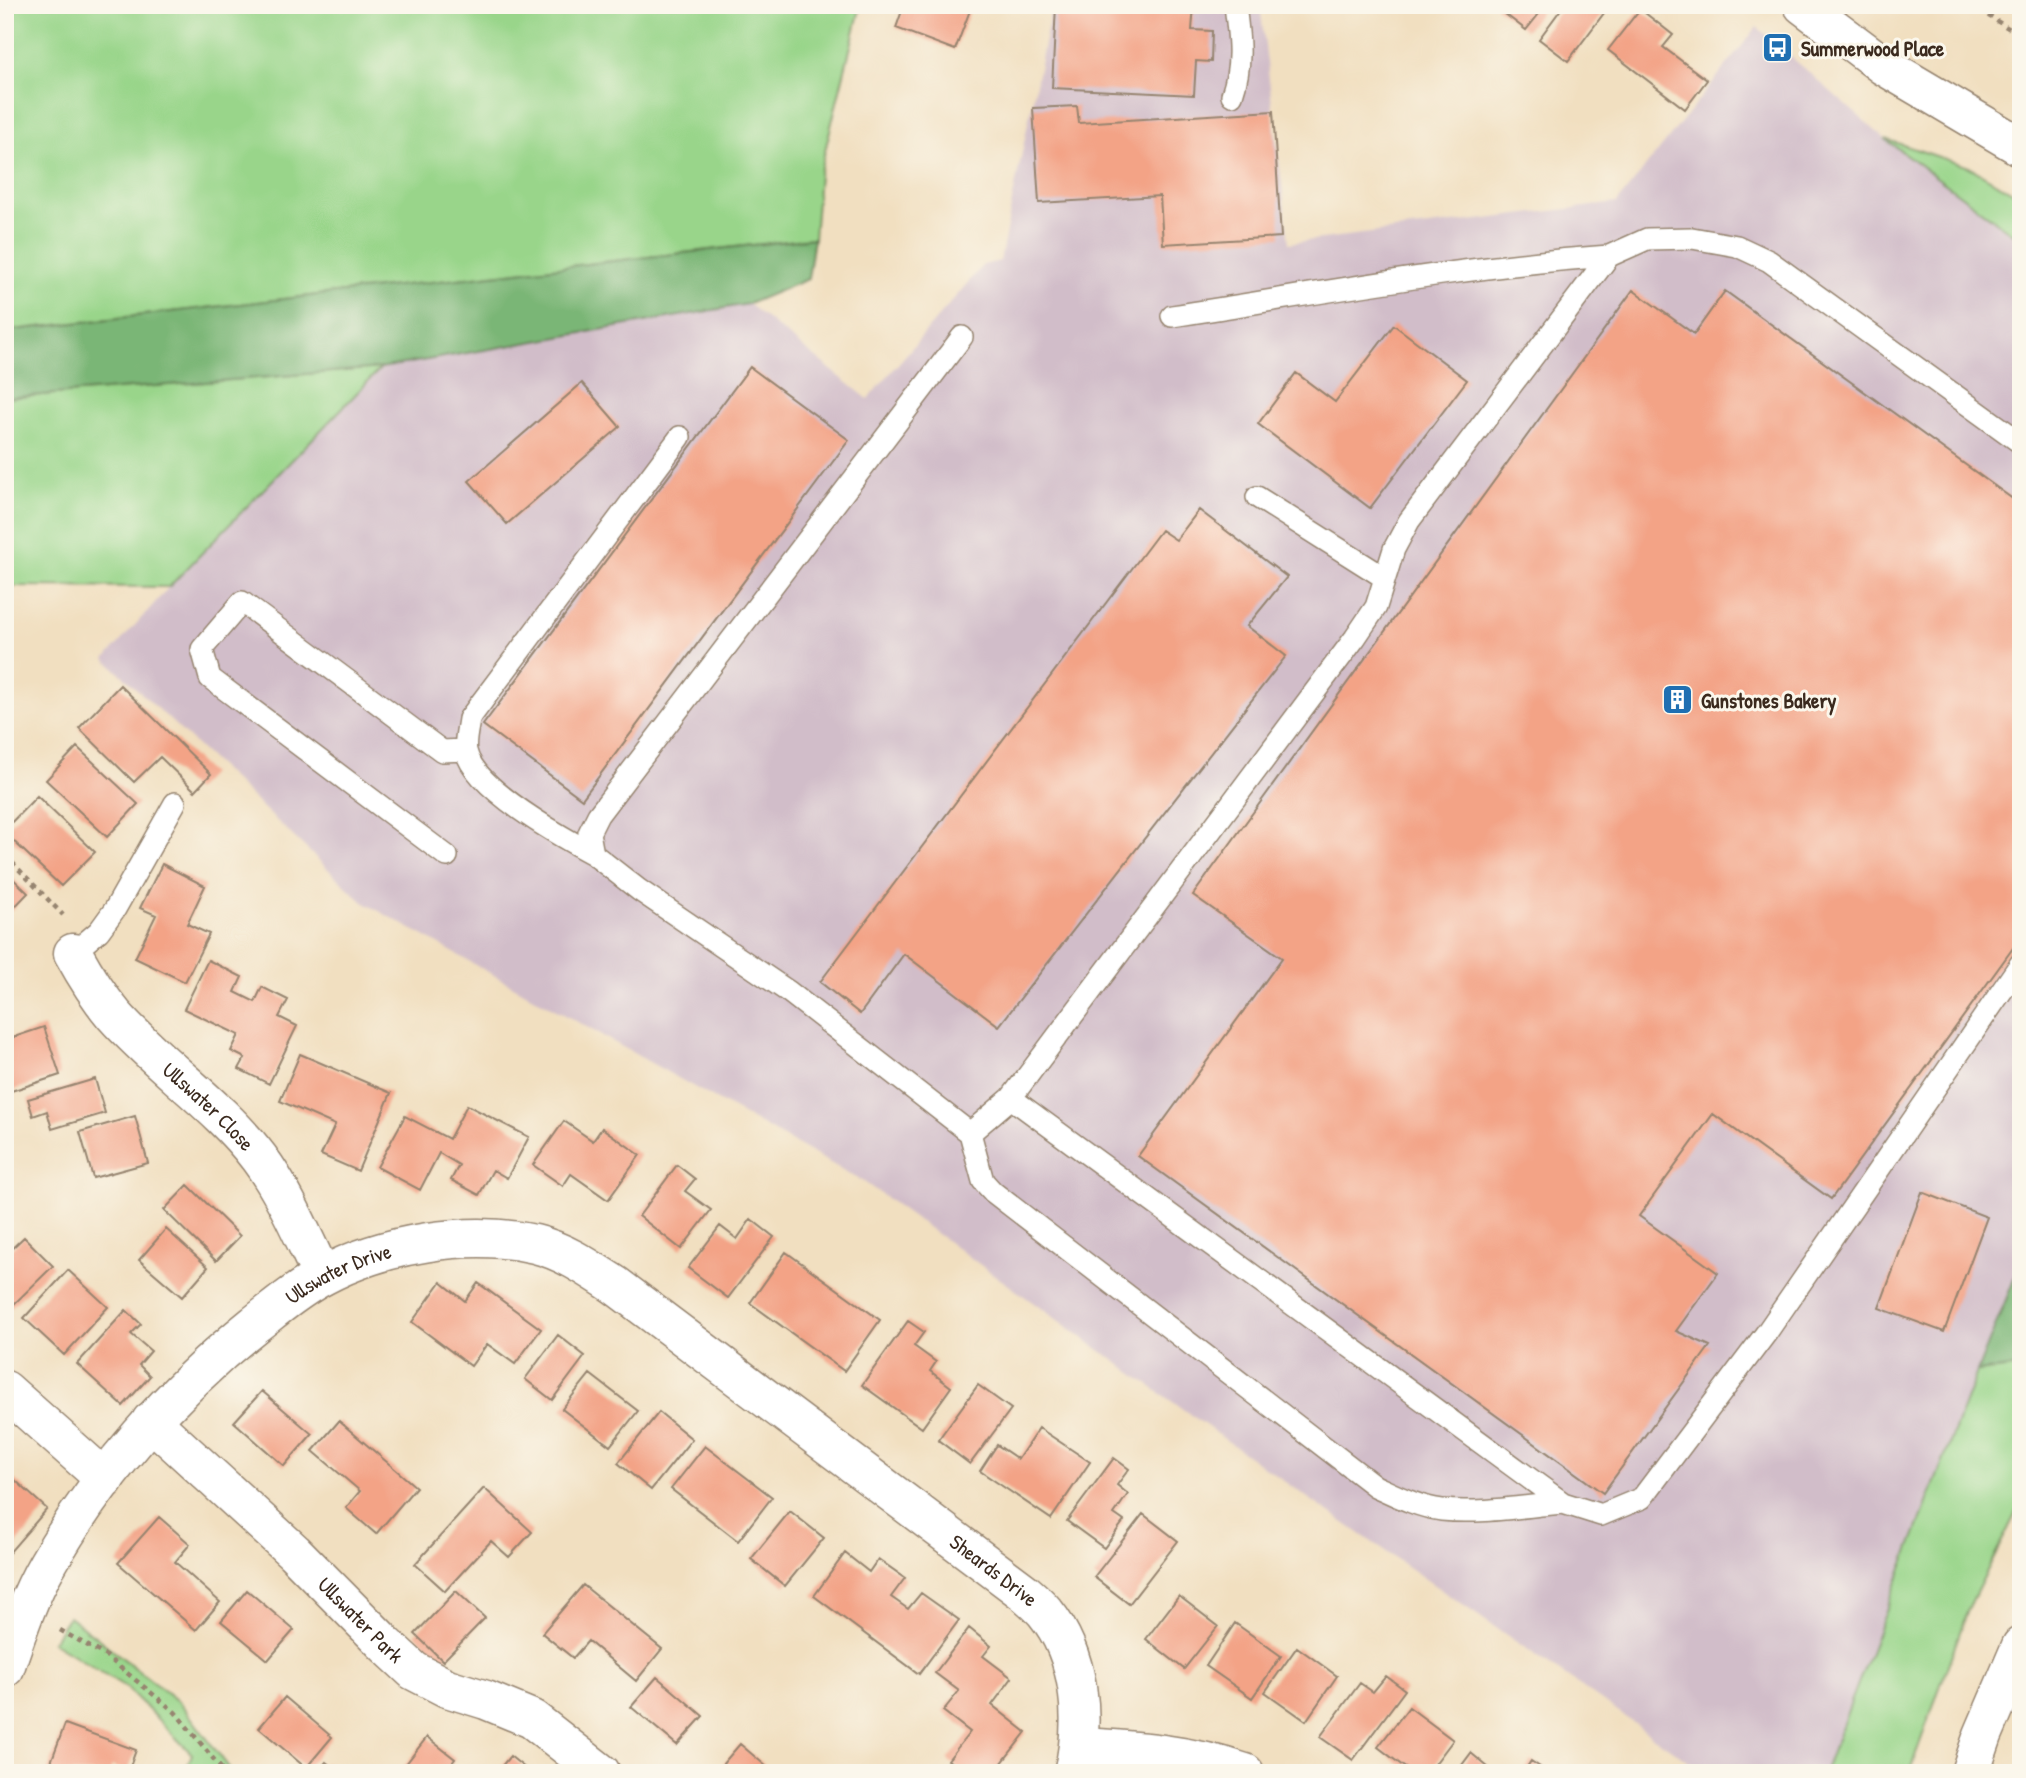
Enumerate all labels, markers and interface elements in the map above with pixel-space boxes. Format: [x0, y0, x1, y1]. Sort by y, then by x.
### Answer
bus stop icon: Summerwood Place [1761, 31, 1795, 65]
place label: Summerwood Place [1801, 34, 1945, 63]
building icon: Gunstones Bakery [1661, 683, 1695, 717]
place label: Gunstones Bakery [1701, 686, 1837, 716]
street label: Ullswater Close [156, 1055, 261, 1157]
street label: Ullswater Drive [279, 1236, 394, 1311]
street label: Sheards Drive [944, 1527, 1045, 1613]
street label: Ullswater Park [312, 1570, 410, 1669]

